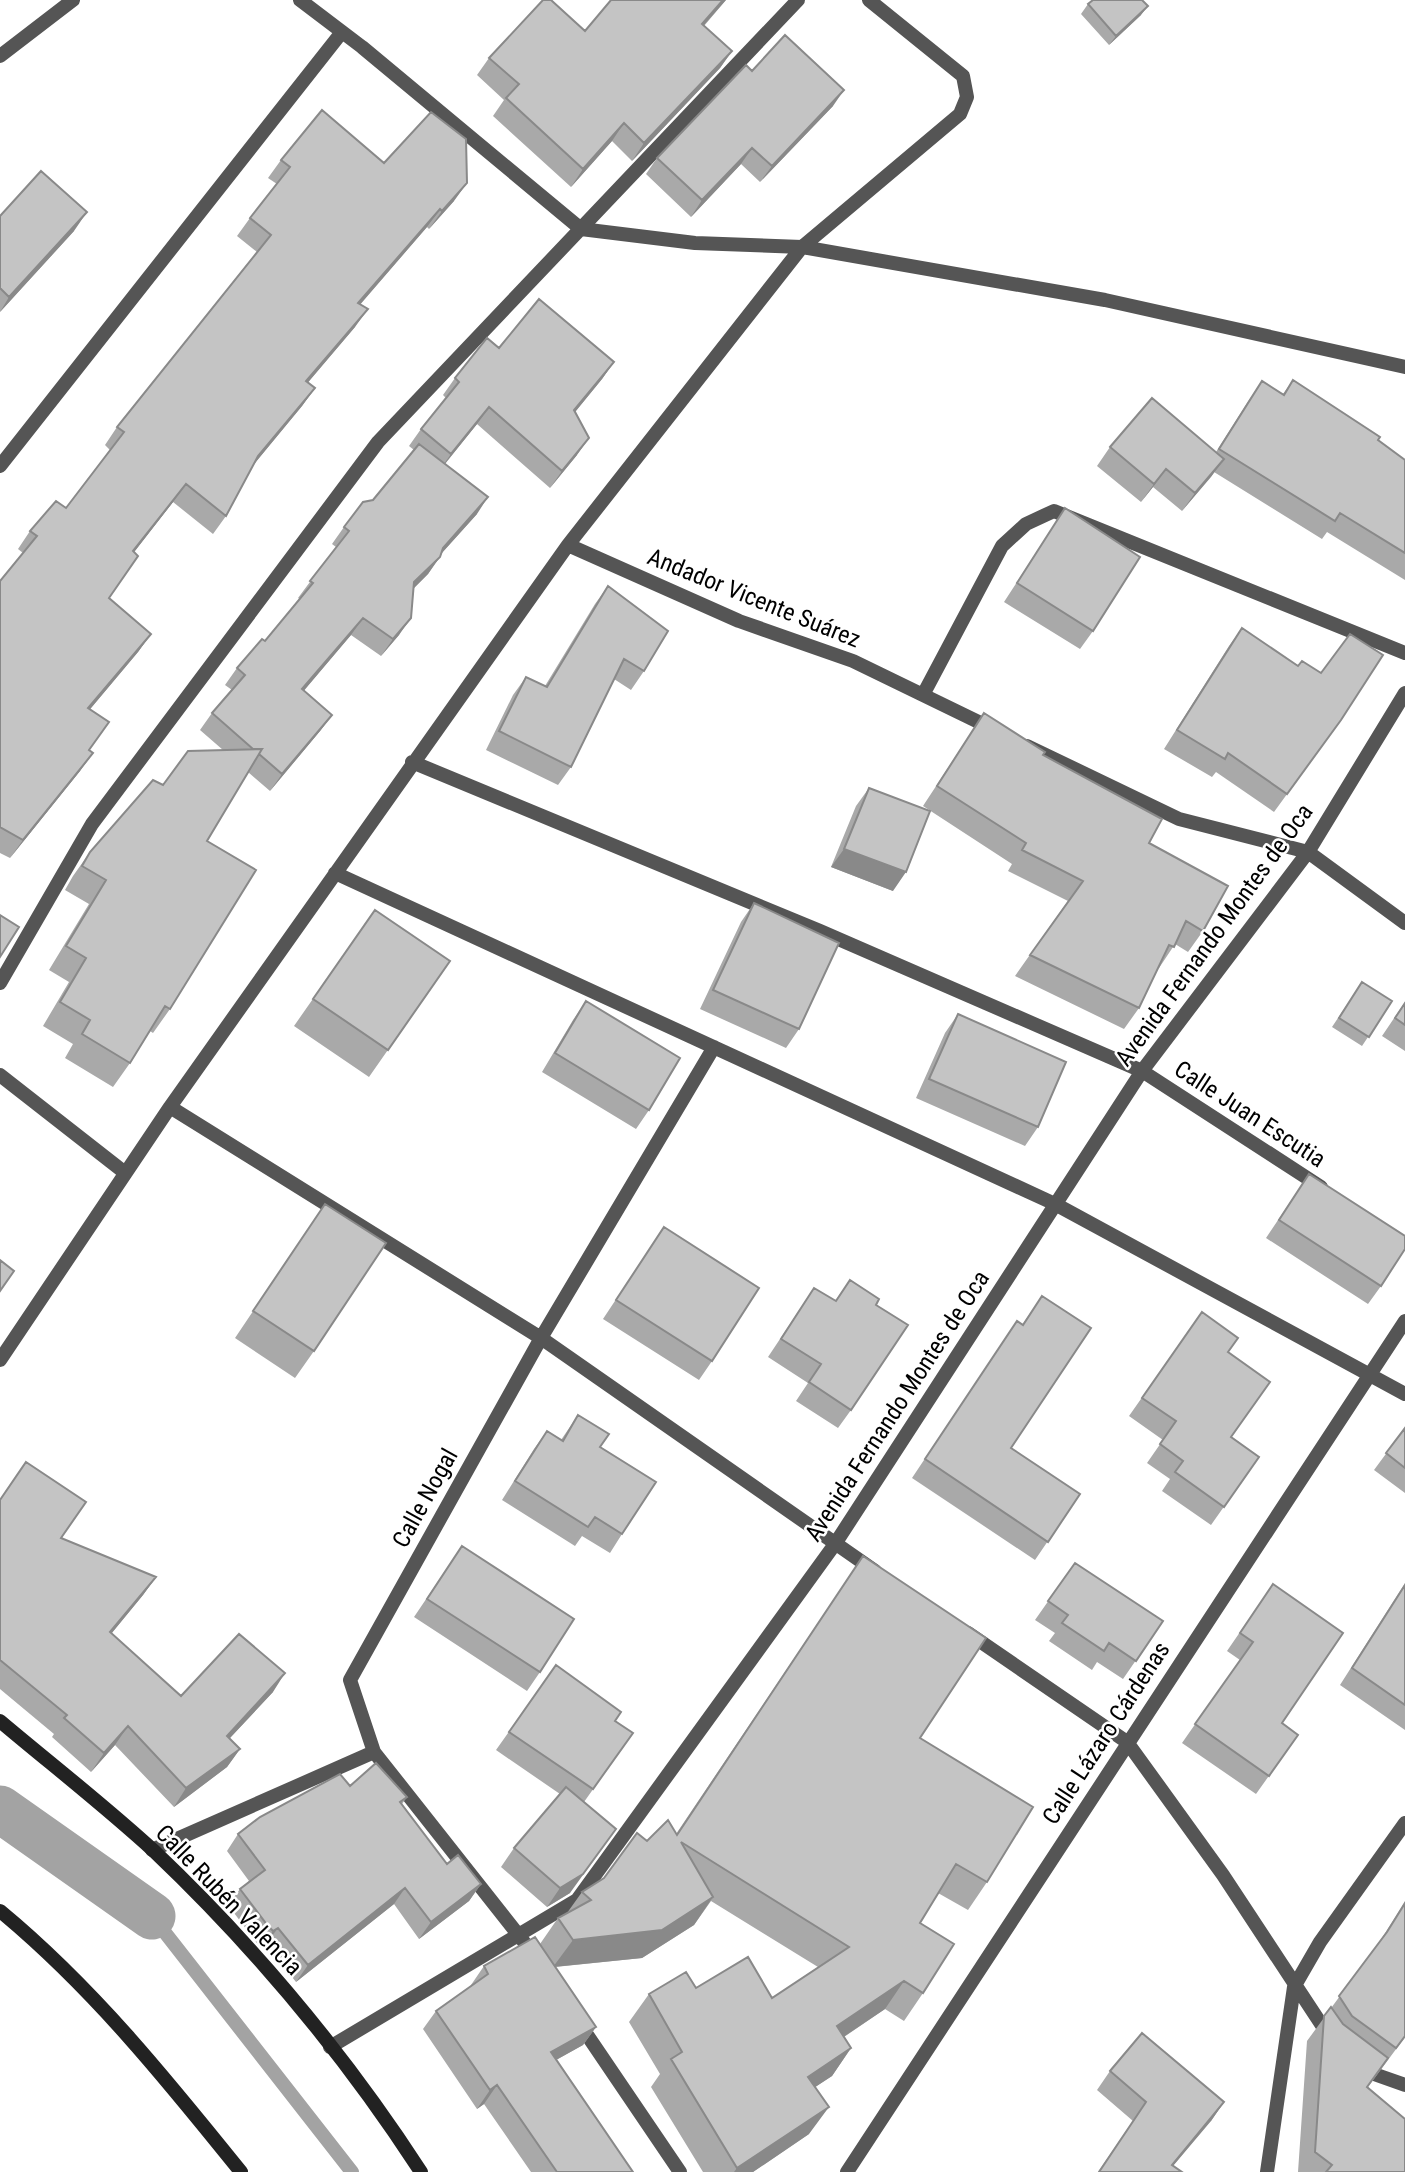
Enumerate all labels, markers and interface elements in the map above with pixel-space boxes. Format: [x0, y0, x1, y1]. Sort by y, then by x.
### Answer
street label: Andador Vicente Suárez [644, 543, 864, 653]
street label: Avenida Fernando Montes de Oca [1110, 799, 1318, 1071]
street label: Calle Juan Escutia [1169, 1055, 1331, 1173]
street label: Avenida Fernando Montes de Oca [799, 1265, 995, 1547]
street label: Calle Nogal [386, 1444, 464, 1552]
street label: Calle Lázaro Cárdenas [1037, 1637, 1175, 1829]
street label: Calle Rubén Valencia [150, 1819, 308, 1981]

